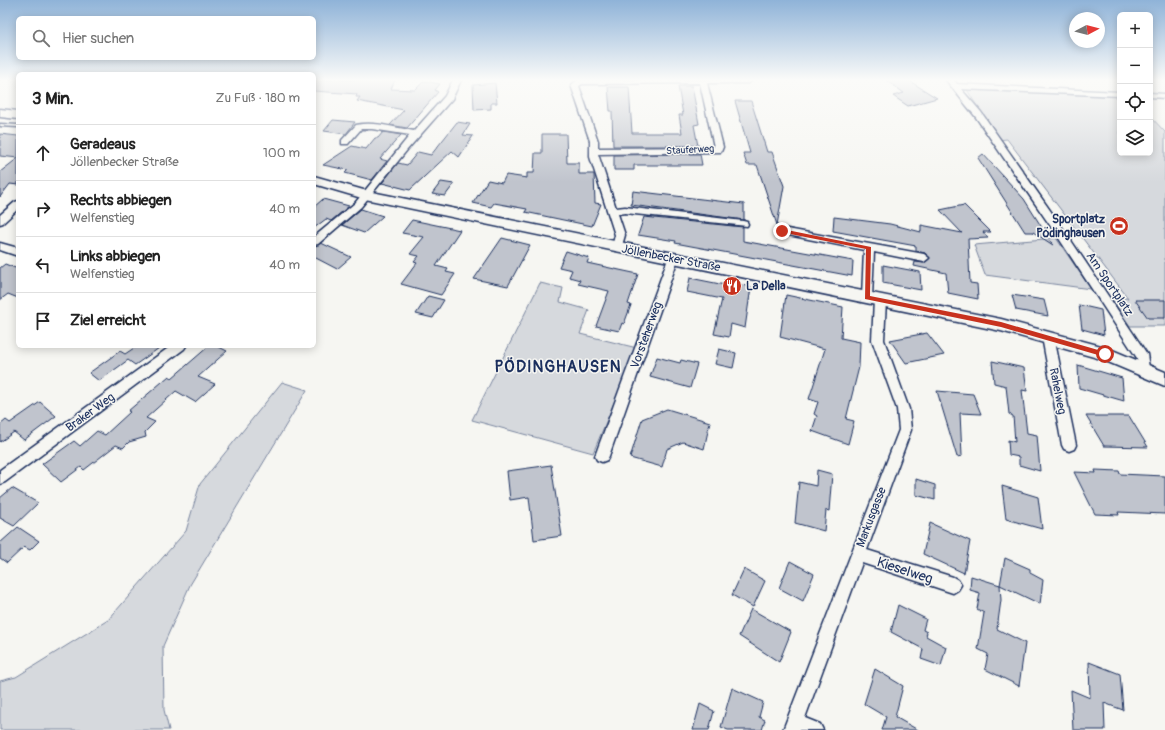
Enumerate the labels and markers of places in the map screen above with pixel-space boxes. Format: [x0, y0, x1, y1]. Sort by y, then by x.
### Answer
place label: Sportplatz Pödinghausen [1036, 212, 1106, 241]
sports icon: Sportplatz Pödinghausen [1108, 215, 1130, 237]
restaurant icon: La Della [721, 275, 743, 297]
place label: La Della [746, 279, 786, 294]

